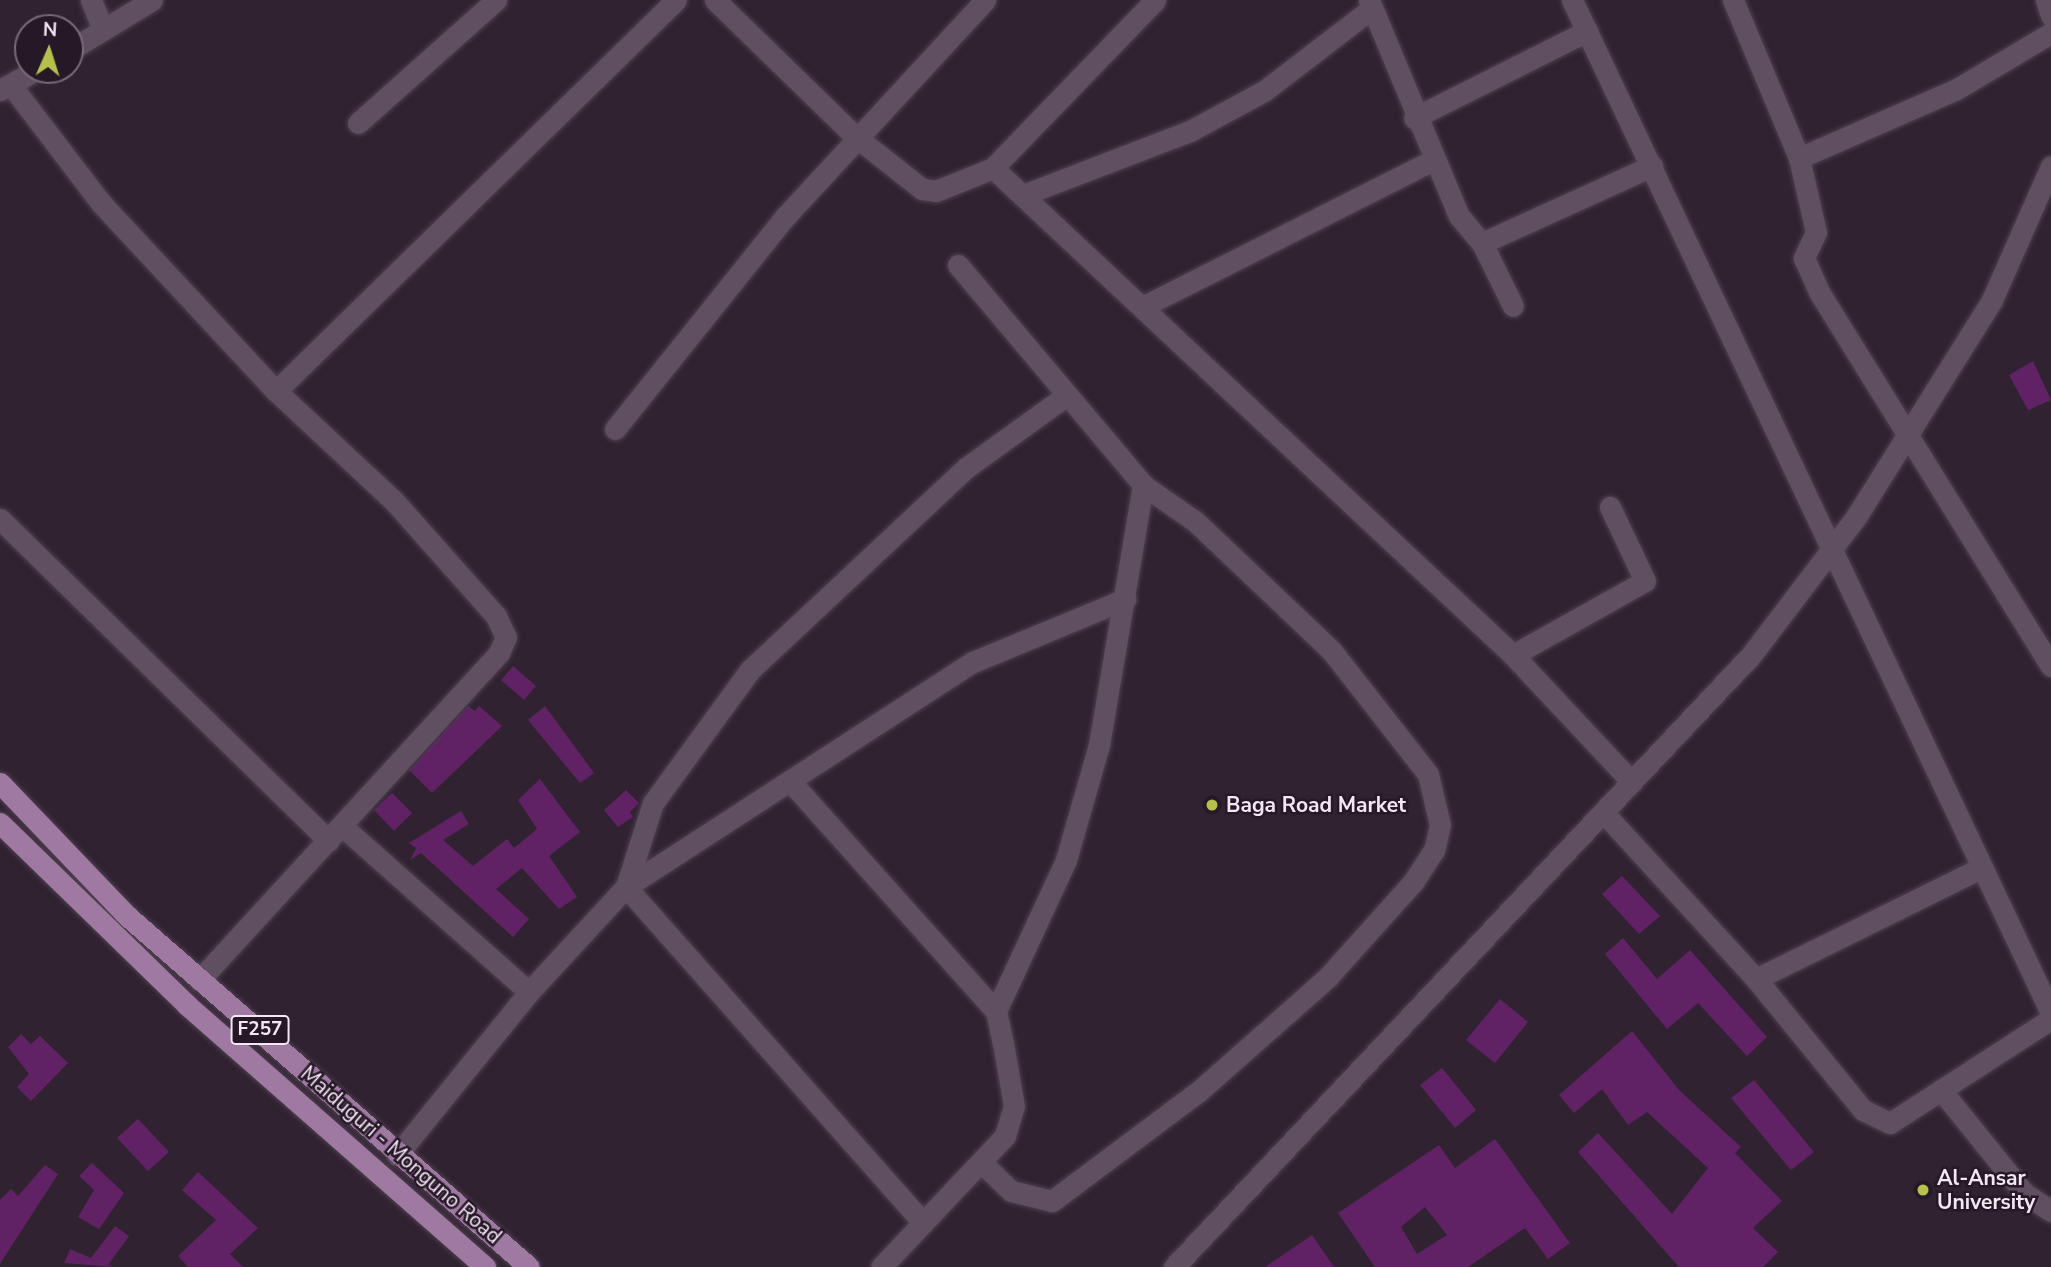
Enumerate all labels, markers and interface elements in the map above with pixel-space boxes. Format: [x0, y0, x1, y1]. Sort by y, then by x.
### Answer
north arrow [14, 14, 84, 84]
text: N [42, 17, 58, 43]
place label: Baga Road Market [1226, 792, 1406, 818]
marker: Baga Road Market [1204, 797, 1220, 813]
road number: F257 [230, 1014, 290, 1046]
street label: Maiduguri - Monguno Road [296, 1061, 506, 1249]
place label: Al-Ansar University [1937, 1165, 2035, 1215]
marker: Al-Ansar University [1915, 1182, 1931, 1198]

